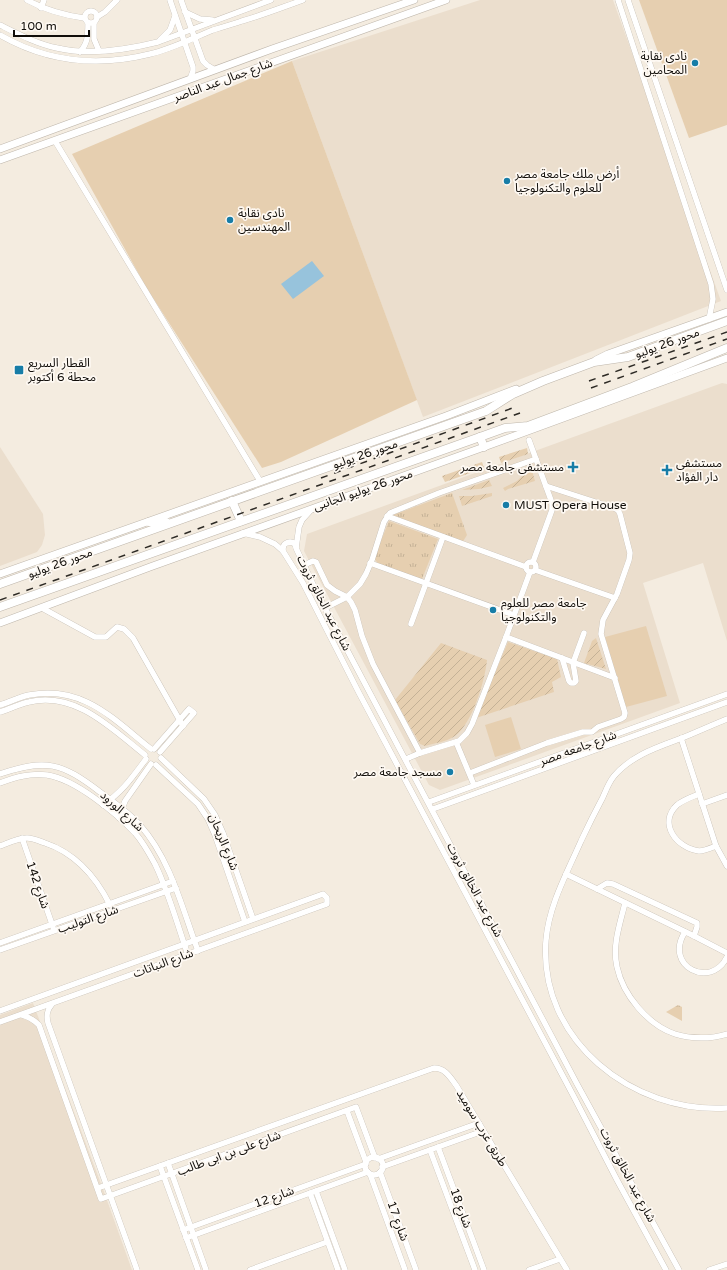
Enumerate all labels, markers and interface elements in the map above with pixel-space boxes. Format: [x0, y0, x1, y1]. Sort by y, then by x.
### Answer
scale bar [14, 12, 89, 38]
text: 100 m [20, 19, 57, 33]
place label: نادى نقابة المحامين [641, 49, 687, 77]
street label: شارع جمال عبد الناصر [171, 56, 275, 107]
marker: نادى نقابة المحامين [690, 58, 700, 68]
place label: أرض ملك جامعة مصر للعلوم والتكنولوجيا [514, 166, 619, 197]
marker: أرض ملك جامعة مصر للعلوم والتكنولوجيا [502, 176, 512, 186]
place label: نادى نقابة المهندسين [238, 206, 290, 234]
marker: نادى نقابة المهندسين [225, 215, 235, 225]
street label: محور 26 يوليو [633, 325, 701, 361]
place label: القطار السريع محطة 6 أكتوبر [27, 356, 96, 384]
marker: القطار السريع محطة 6 أكتوبر [13, 364, 25, 376]
street label: محور 26 يوليو [331, 436, 399, 472]
place label: مستشفى دار الفؤاد [676, 456, 722, 484]
place label: مستشفى جامعة مصر [459, 460, 564, 474]
marker: مستشفى جامعة مصر [567, 461, 579, 473]
marker: مستشفى دار الفؤاد [661, 464, 673, 476]
street label: محور 26 يوليو الجانبى [311, 466, 415, 514]
place label: MUST Opera House [514, 498, 627, 512]
marker: MUST Opera House [501, 500, 511, 510]
street label: محور 26 يوليو [26, 545, 94, 581]
street label: شارع عبد الخالق ثروت [292, 553, 354, 654]
place label: جامعة مصر للعلوم والتكنولوجيا [501, 596, 587, 624]
marker: جامعة مصر للعلوم والتكنولوجيا [488, 605, 498, 615]
street label: شارع جامعه مصر [537, 728, 619, 771]
place label: مسجد جامعة مصر [353, 765, 442, 779]
marker: مسجد جامعة مصر [445, 767, 455, 777]
street label: شارع الورود [96, 788, 147, 836]
street label: شارع الريحان [204, 812, 242, 873]
street label: شارع عبد الخالق ثروت [442, 840, 506, 941]
street label: شارع 142 [21, 859, 53, 911]
street label: شارع التوليب [56, 902, 121, 938]
street label: شارع النباتات [131, 946, 196, 982]
street label: طريق غرب سوميد [453, 1087, 510, 1169]
street label: شارع عبد الخالق ثروت [595, 1125, 659, 1226]
street label: شارع على بن ابى طالب [175, 1128, 283, 1180]
street label: شارع 12 [252, 1183, 297, 1213]
street label: شارع 18 [445, 1186, 475, 1231]
street label: شارع 17 [382, 1199, 412, 1244]

